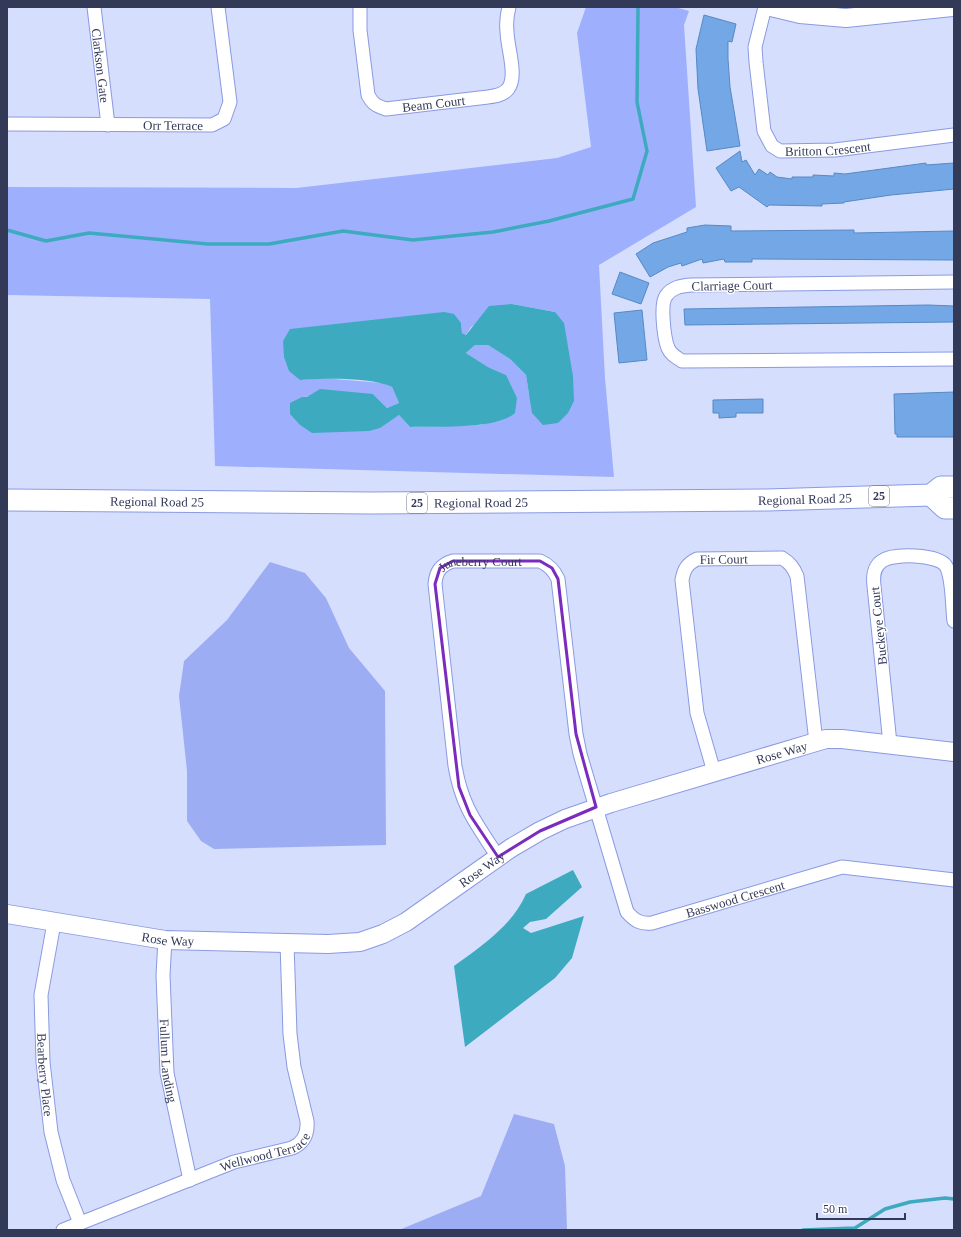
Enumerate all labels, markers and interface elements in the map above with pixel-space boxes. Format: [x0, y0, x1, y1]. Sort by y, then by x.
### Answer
street label: Clarkson Gate [89, 28, 112, 104]
street label: Beam Court [401, 93, 466, 115]
street label: Orr Terrace [143, 118, 203, 133]
street label: Britton Crescent [785, 139, 872, 159]
street label: Clarriage Court [691, 277, 773, 294]
road number: 25 [869, 486, 889, 506]
street label: Regional Road 25 [758, 490, 852, 508]
road number: 25 [407, 493, 427, 513]
street label: Regional Road 25 [110, 494, 204, 510]
street label: Regional Road 25 [434, 495, 528, 511]
street label: Fir Court [700, 551, 748, 567]
street label: Juneberry Court [435, 553, 522, 575]
street label: Buckeye Court [867, 586, 890, 666]
street label: Rose Way [754, 738, 810, 767]
street label: Rose Way [456, 848, 508, 890]
street label: Basswood Crescent [684, 877, 787, 921]
street label: Rose Way [141, 929, 195, 949]
street label: Fullum Landing [157, 1019, 180, 1104]
street label: Bearberry Place [34, 1033, 56, 1117]
street label: Wellwood Terrace [218, 1130, 313, 1175]
scale bar [817, 1195, 905, 1221]
text: 50 m [823, 1202, 848, 1216]

